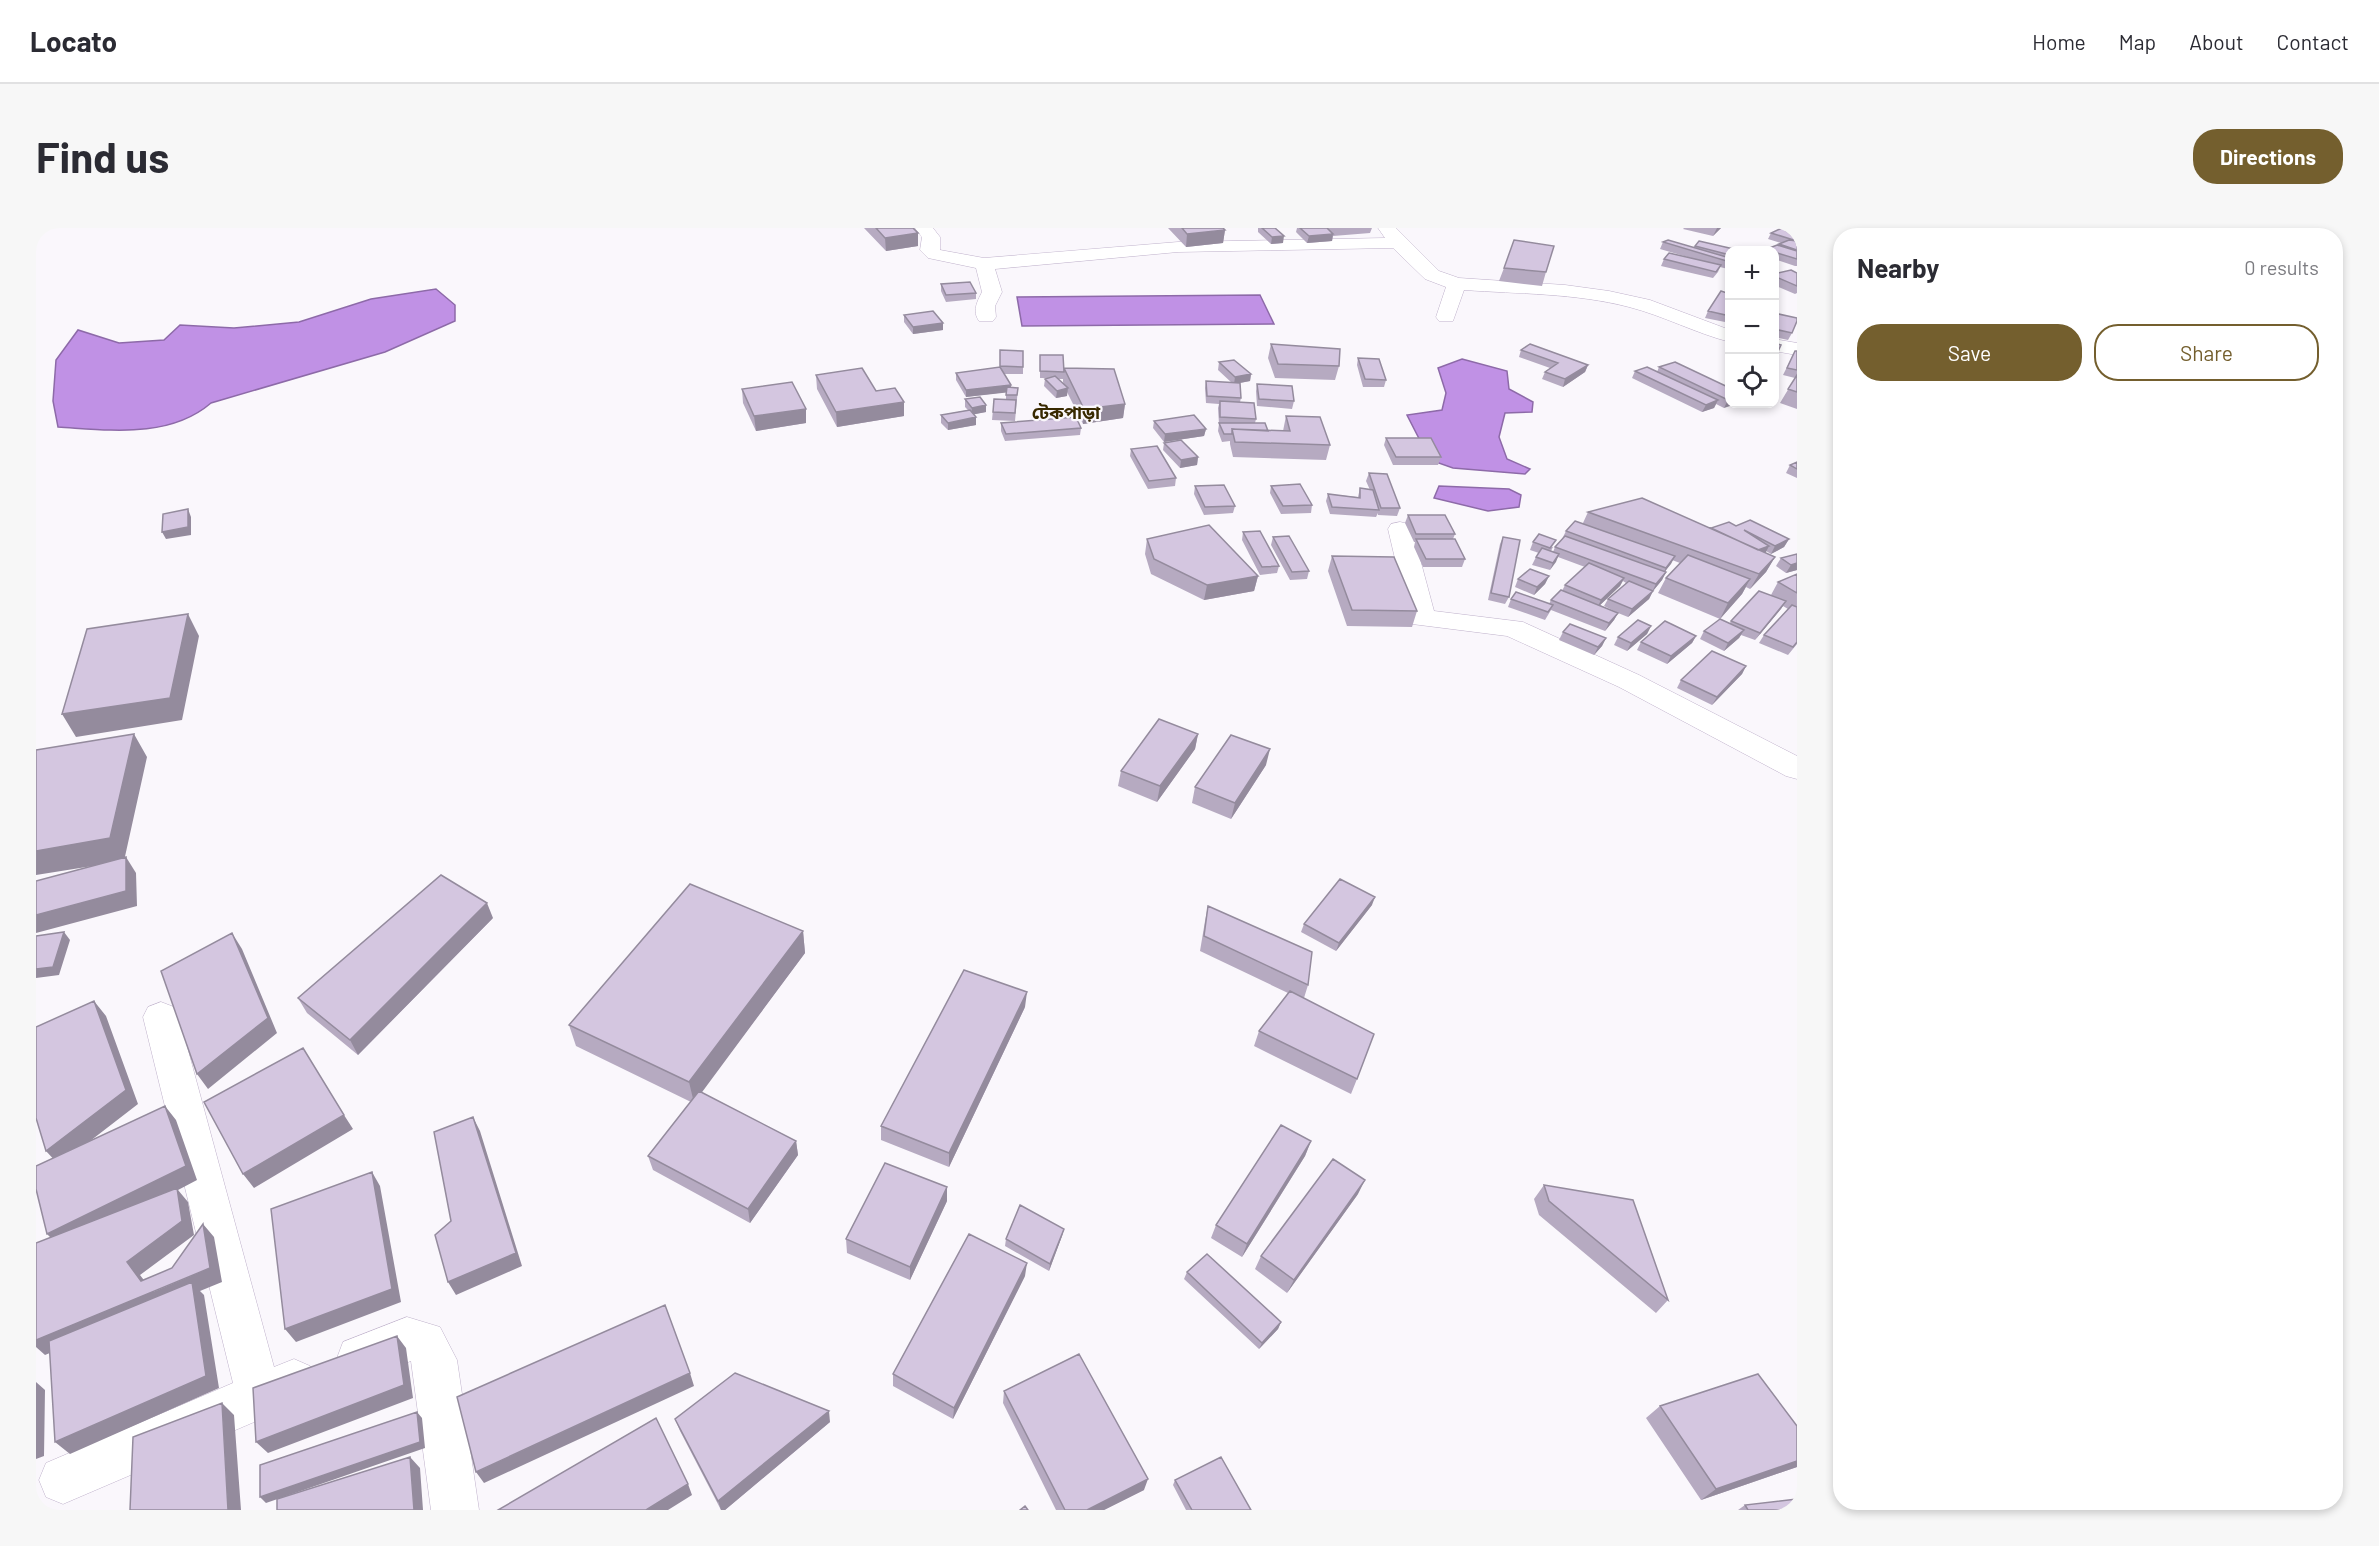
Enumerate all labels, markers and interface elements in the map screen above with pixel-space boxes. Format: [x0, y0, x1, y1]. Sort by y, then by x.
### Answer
text: Locato [30, 24, 117, 58]
text: Home [2032, 29, 2086, 54]
text: Map [2119, 29, 2156, 54]
text: About [2189, 29, 2244, 54]
text: Contact [2277, 29, 2349, 54]
button: Directions [2193, 129, 2343, 184]
text: Find us [36, 131, 169, 181]
map controls [1725, 246, 1779, 408]
button: + [1725, 246, 1779, 300]
text: Nearby [1857, 252, 1939, 283]
text: 0 results [2244, 255, 2319, 279]
button: − [1725, 300, 1779, 354]
button: Save [1857, 324, 2082, 381]
button: Share [2094, 324, 2319, 381]
button: locate [1725, 354, 1779, 408]
district label: টেকপাড়া [1032, 401, 1101, 423]

